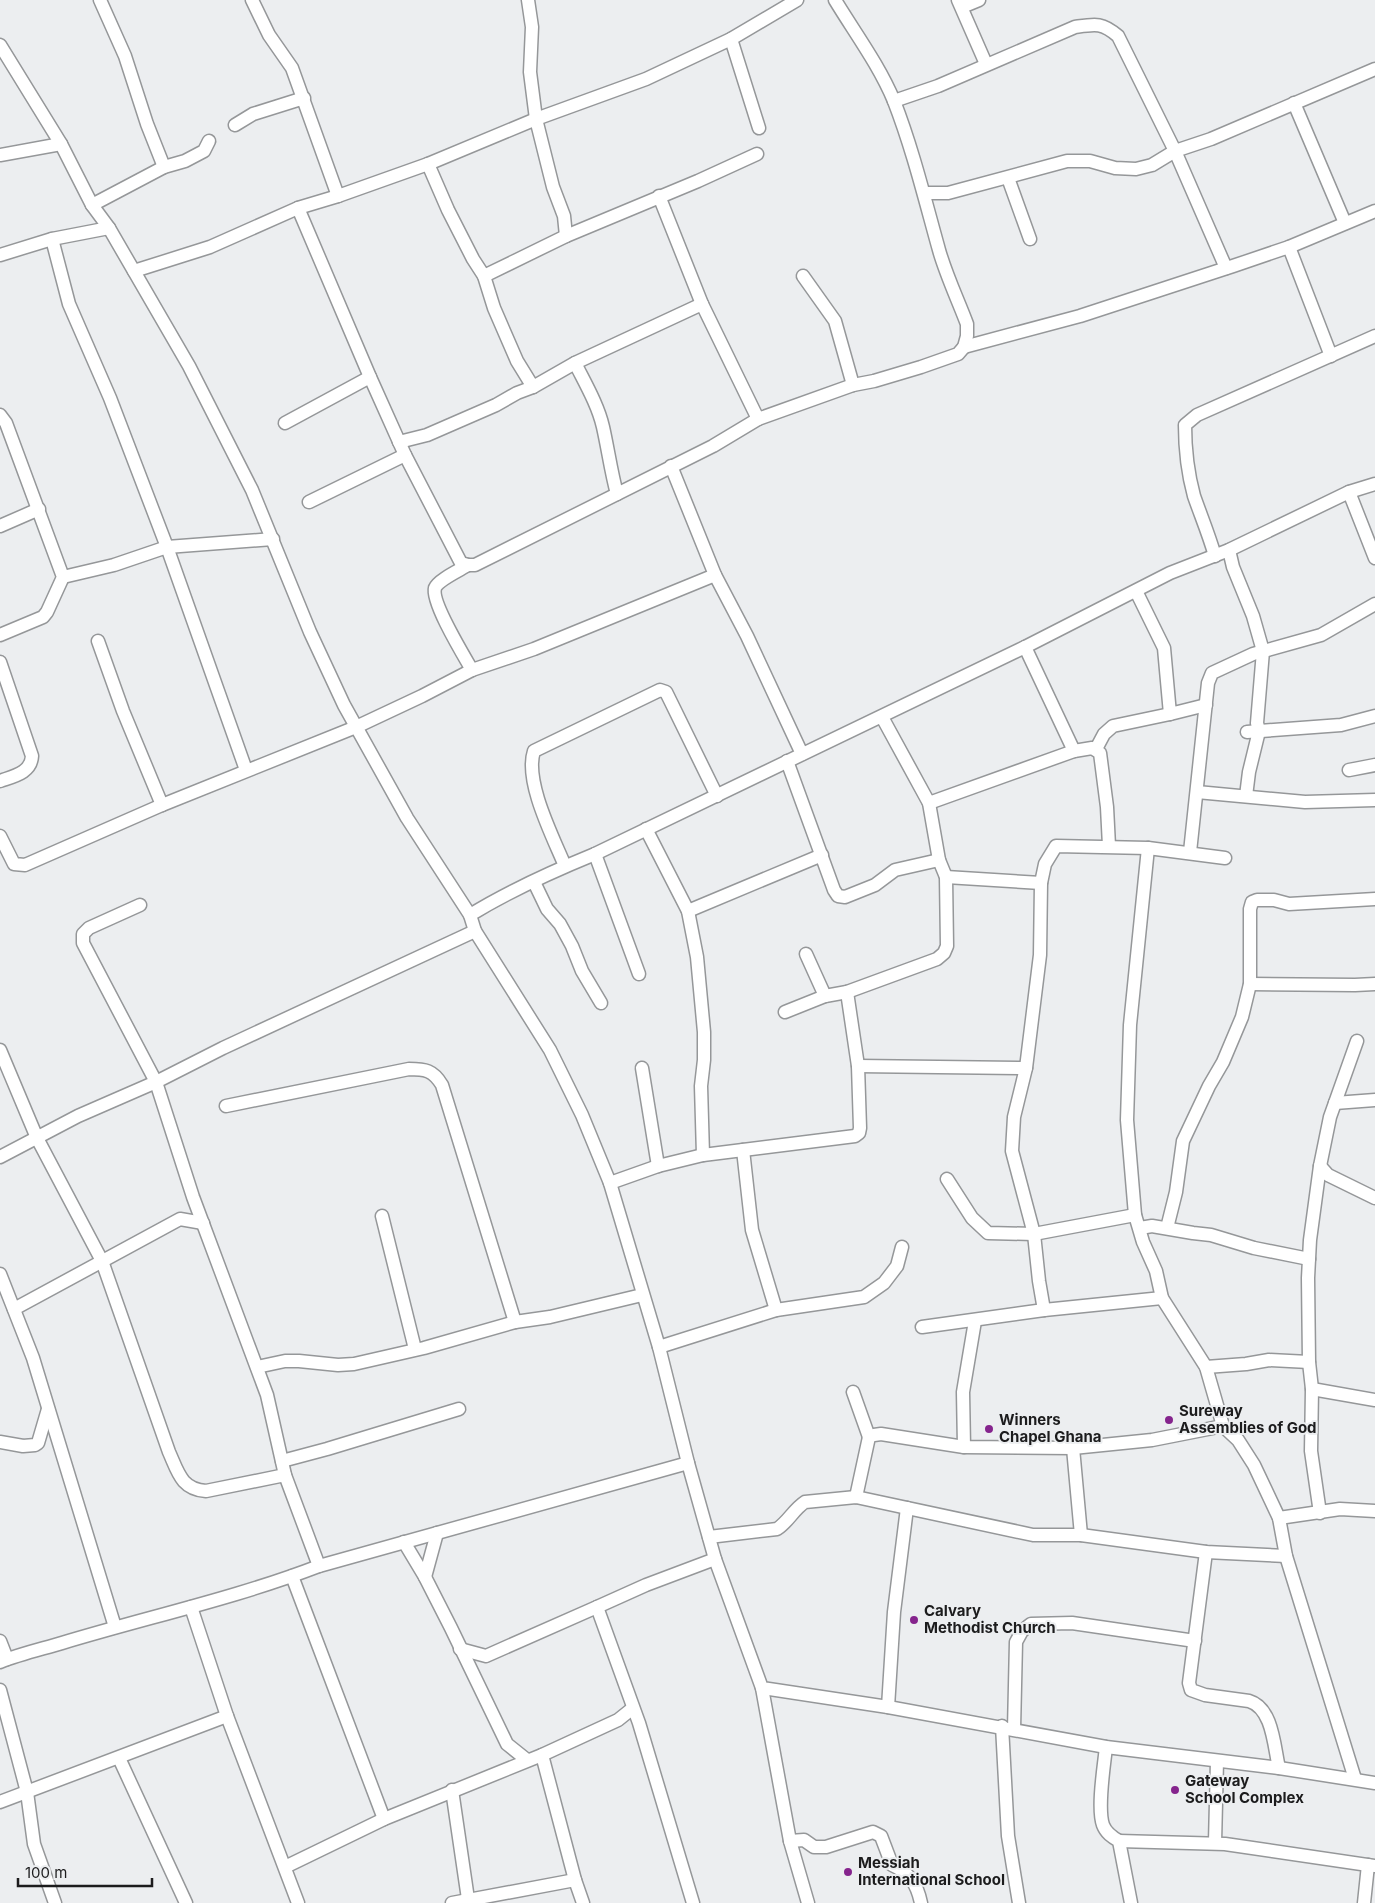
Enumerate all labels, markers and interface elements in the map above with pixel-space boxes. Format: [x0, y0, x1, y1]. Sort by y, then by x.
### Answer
place label: Sureway Assemblies of God [1179, 1401, 1317, 1437]
place label: Winners Chapel Ghana [999, 1410, 1102, 1446]
marker: Sureway Assemblies of God [1163, 1414, 1175, 1426]
marker: Winners Chapel Ghana [983, 1423, 995, 1435]
place label: Calvary Methodist Church [924, 1601, 1056, 1637]
marker: Calvary Methodist Church [908, 1614, 920, 1626]
place label: Gateway School Complex [1185, 1771, 1304, 1807]
marker: Gateway School Complex [1169, 1784, 1181, 1796]
place label: Messiah International School [858, 1853, 1005, 1889]
scale bar [18, 1856, 151, 1888]
text: 100 m [25, 1863, 67, 1882]
marker: Messiah International School [842, 1866, 854, 1878]

